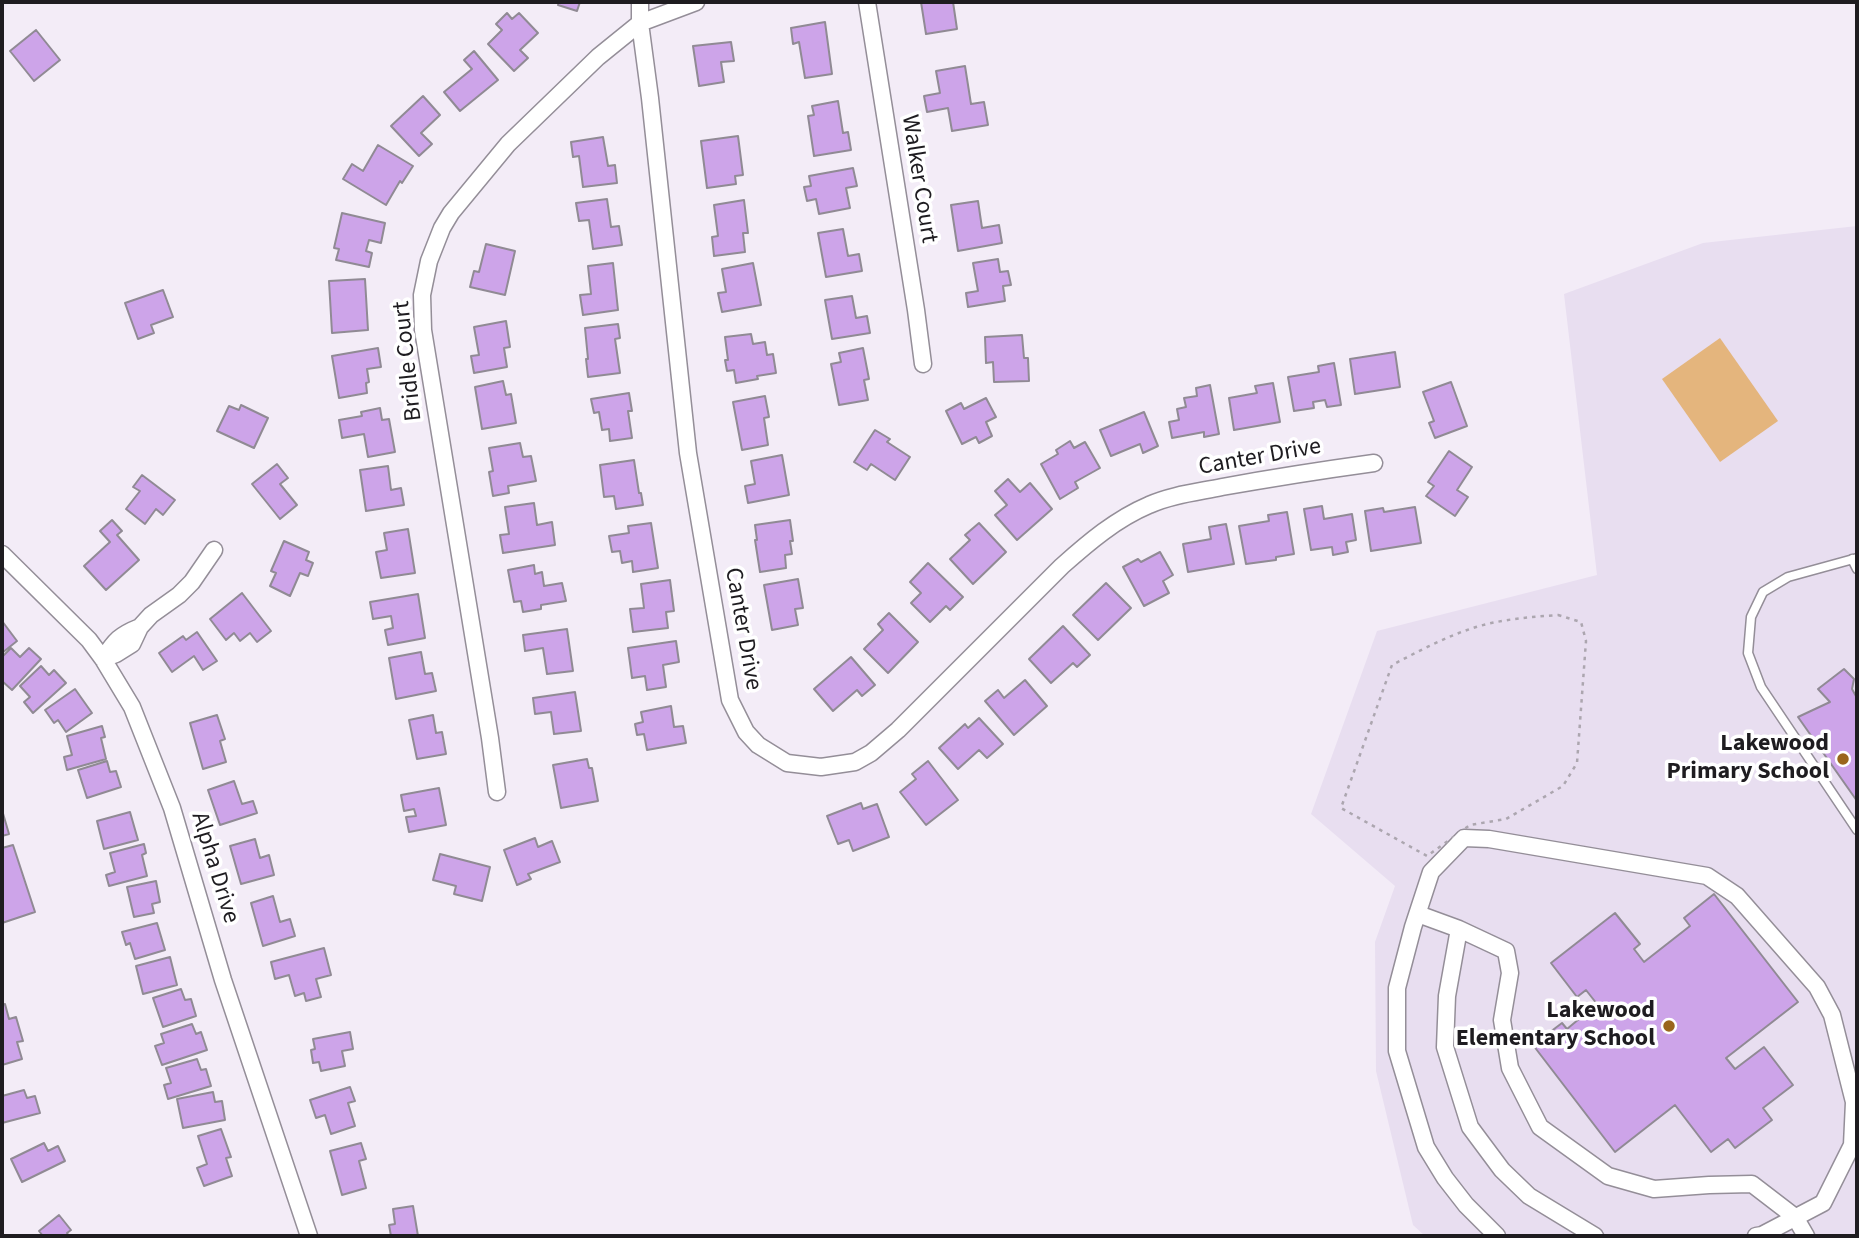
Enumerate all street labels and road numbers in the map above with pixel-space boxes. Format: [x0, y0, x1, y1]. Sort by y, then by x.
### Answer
street label: Walker Court [894, 113, 942, 245]
street label: Bridle Court [388, 299, 430, 423]
street label: Canter Drive [1197, 433, 1323, 483]
street label: Canter Drive [717, 566, 767, 692]
street label: Alpha Drive [183, 809, 245, 927]

